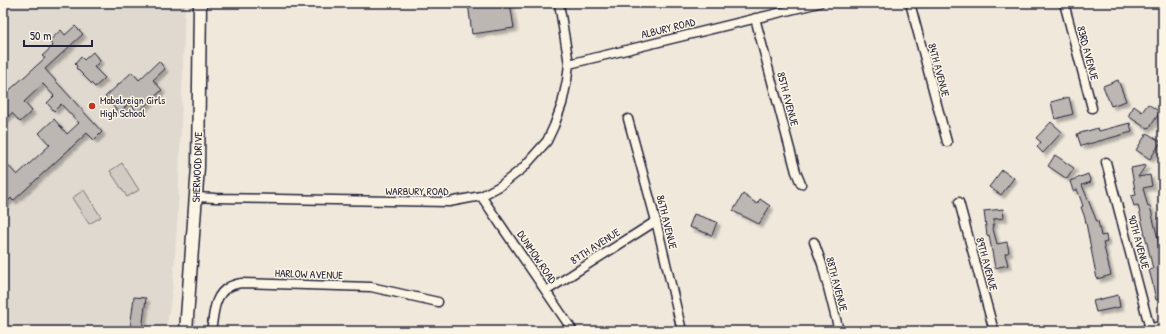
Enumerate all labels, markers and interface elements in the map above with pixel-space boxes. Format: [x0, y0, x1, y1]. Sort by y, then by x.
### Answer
street label: ALBURY ROAD [640, 14, 697, 41]
scale bar [24, 22, 92, 48]
street label: 83RD AVENUE [1074, 24, 1102, 82]
text: 50 m [30, 27, 51, 44]
street label: 84TH AVENUE [925, 42, 953, 98]
street label: 85TH AVENUE [774, 70, 802, 128]
place label: Mabelreign Girls High School [100, 93, 165, 120]
marker: Mabelreign Girls High School [87, 101, 97, 111]
street label: SHERWOOD DRIVE [189, 131, 205, 203]
street label: WARBURY ROAD [386, 184, 449, 198]
street label: 86TH AVENUE [654, 194, 680, 251]
street label: 90TH AVENUE [1125, 214, 1153, 270]
street label: 87TH AVENUE [568, 225, 622, 267]
street label: DUNMOW ROAD [514, 228, 560, 287]
street label: 89TH AVENUE [973, 236, 1001, 292]
street label: 88TH AVENUE [823, 255, 851, 313]
street label: HARLOW AVENUE [275, 266, 343, 282]

